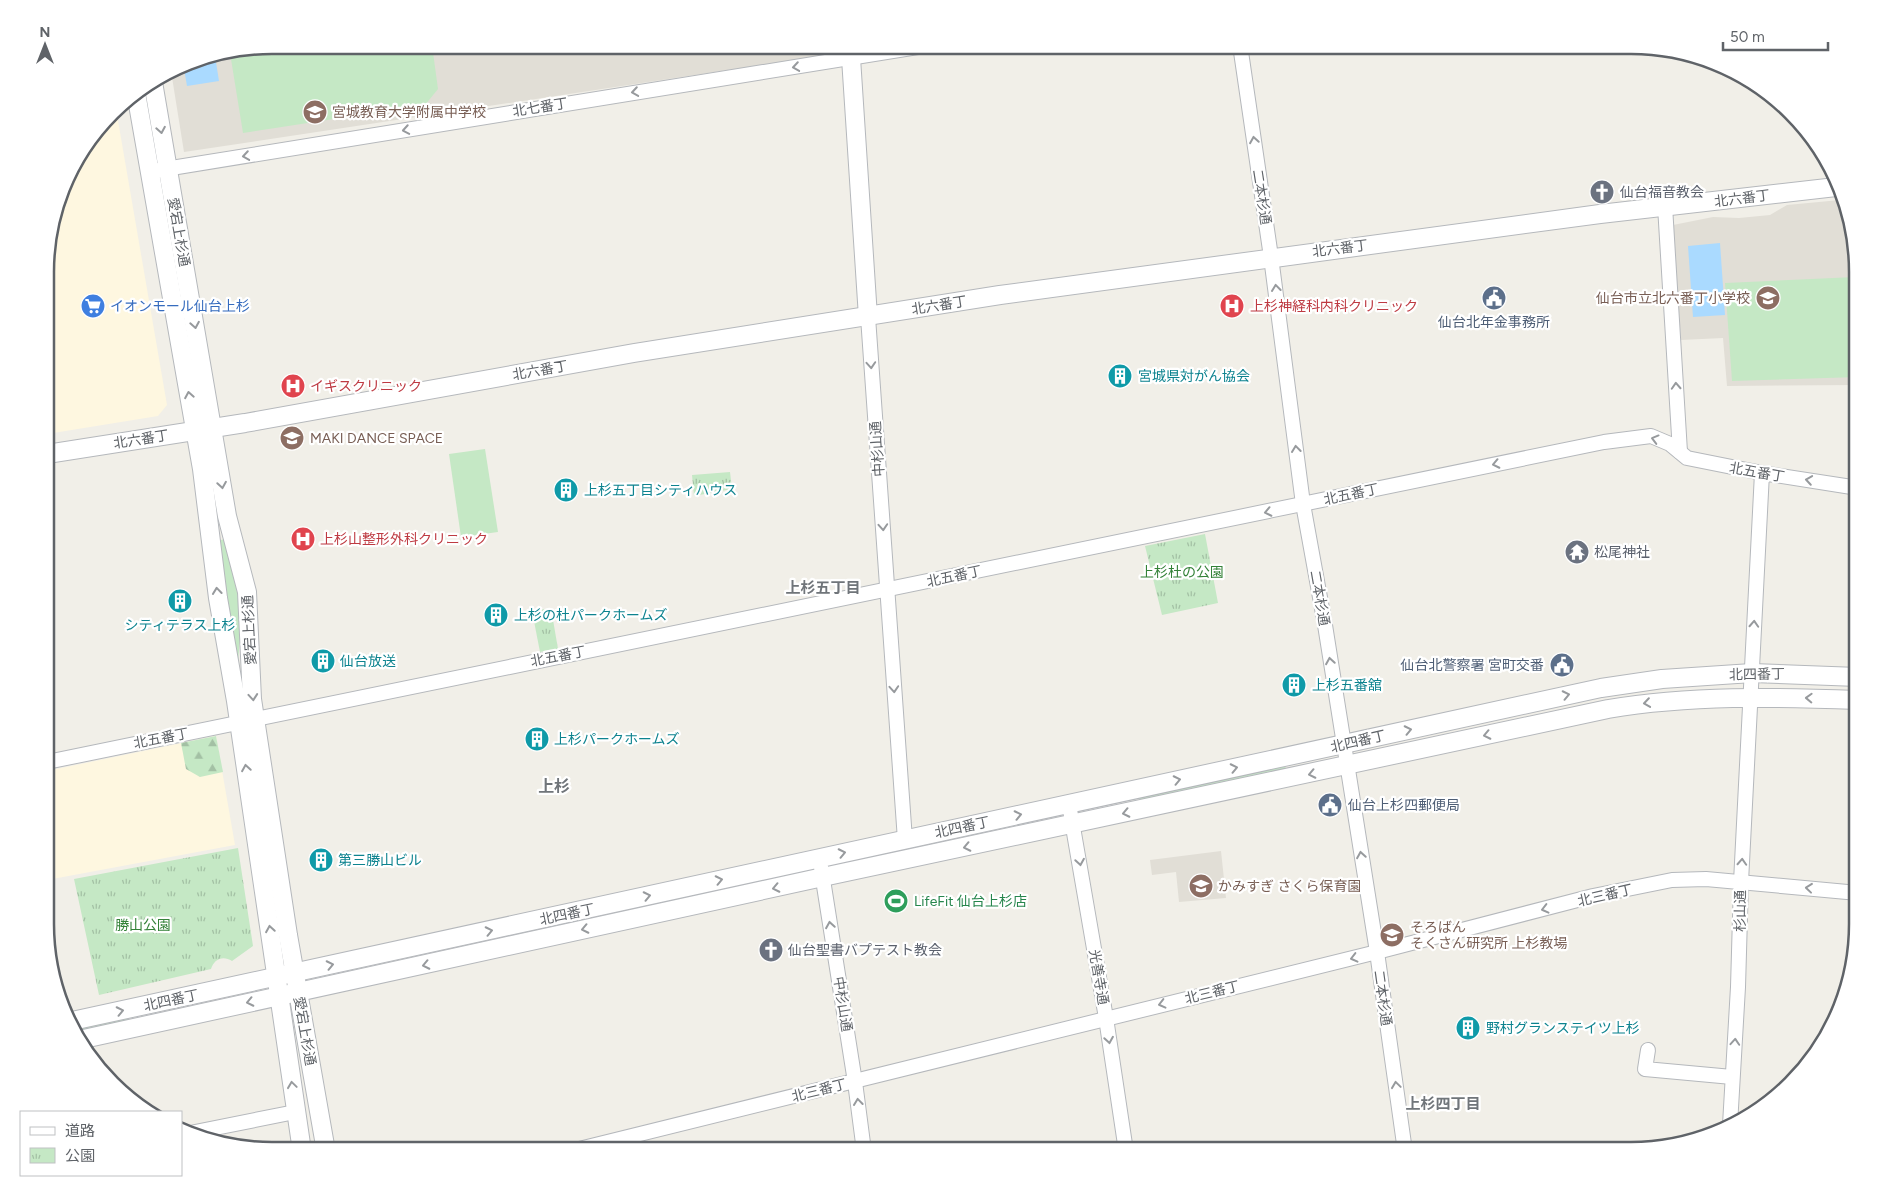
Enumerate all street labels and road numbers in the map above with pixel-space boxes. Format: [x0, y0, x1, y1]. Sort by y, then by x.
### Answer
street label: 北七番丁 [511, 95, 569, 120]
street label: 二本杉通 [1249, 168, 1274, 226]
street label: 北六番丁 [1713, 187, 1771, 210]
street label: 愛宕上杉通 [164, 196, 193, 268]
street label: 北六番丁 [1311, 237, 1369, 260]
street label: 北六番丁 [910, 293, 968, 318]
street label: 北六番丁 [511, 357, 569, 384]
street label: 中杉山通 [867, 420, 888, 477]
street label: 北六番丁 [112, 427, 170, 452]
street label: 北五番丁 [1728, 459, 1786, 486]
street label: 北五番丁 [1322, 480, 1380, 509]
street label: 北五番丁 [925, 562, 983, 591]
street label: 二本杉通 [1306, 569, 1333, 627]
street label: 愛宕上杉通 [239, 595, 260, 665]
street label: 北五番丁 [529, 643, 587, 670]
street label: 北四番丁 [1729, 666, 1785, 683]
street label: 北五番丁 [132, 725, 190, 752]
street label: 北四番丁 [1329, 727, 1387, 756]
street label: 北四番丁 [933, 813, 991, 842]
street label: 北三番丁 [1576, 881, 1634, 910]
street label: 杉山通 [1732, 890, 1749, 932]
street label: 北四番丁 [538, 900, 596, 929]
street label: 光善寺通 [1085, 948, 1112, 1006]
street label: 二本杉通 [1370, 969, 1395, 1027]
street label: 中杉山通 [830, 975, 855, 1033]
street label: 北三番丁 [1183, 977, 1241, 1008]
street label: 北四番丁 [142, 986, 200, 1015]
street label: 愛宕上杉通 [290, 995, 319, 1067]
street label: 北三番丁 [790, 1075, 848, 1106]

